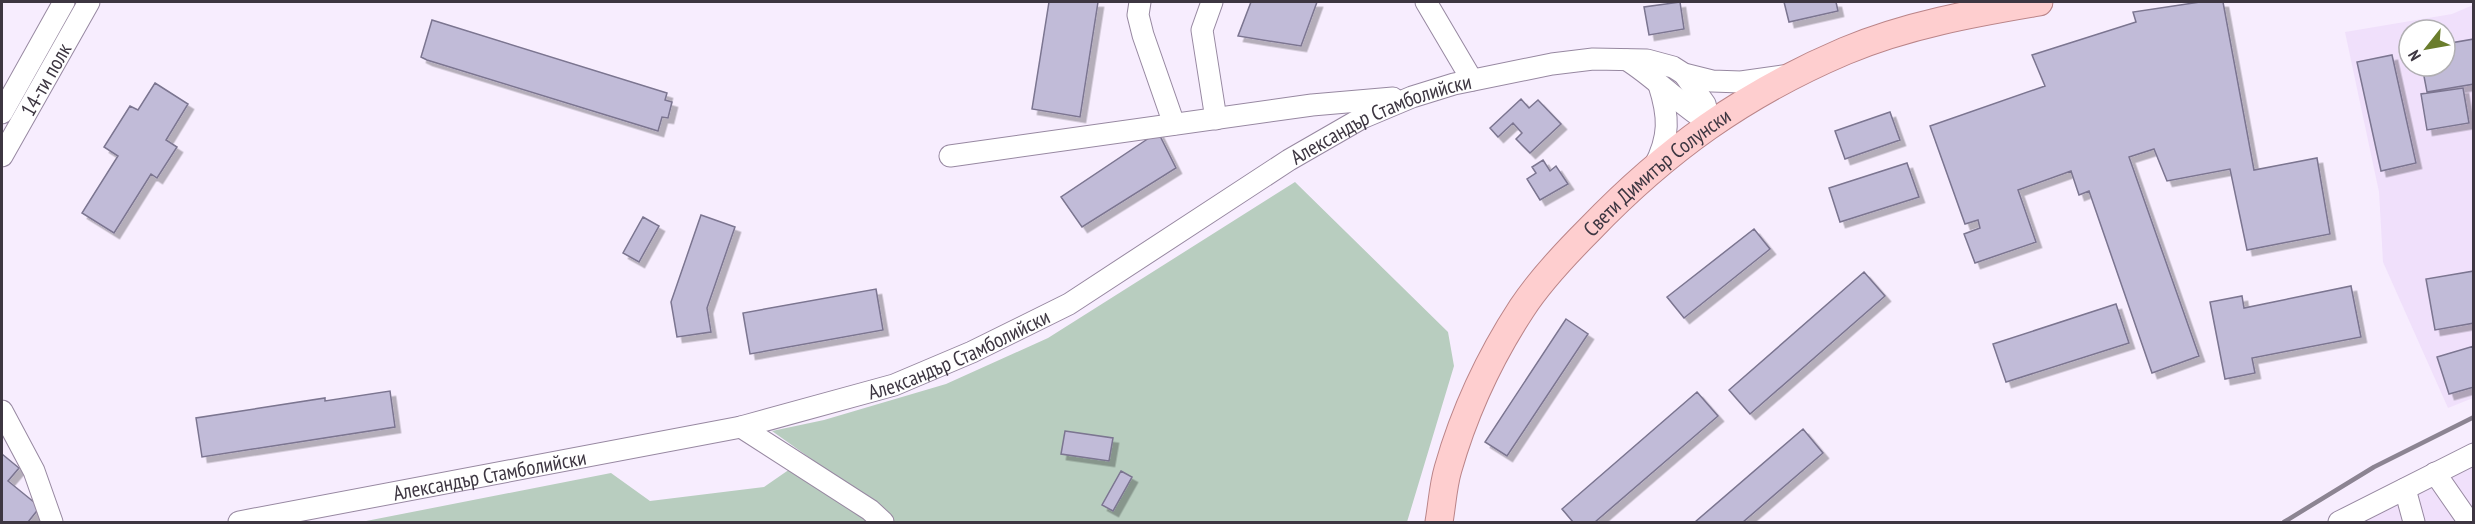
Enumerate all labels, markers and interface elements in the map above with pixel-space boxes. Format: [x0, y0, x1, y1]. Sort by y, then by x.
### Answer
north arrow [2397, 18, 2457, 78]
street label: 14-ти полк [14, 38, 77, 121]
text: N [2403, 47, 2425, 65]
street label: Александър Стамболийски [1285, 67, 1474, 170]
street label: Свети Димитър Солунски [1577, 102, 1735, 242]
street label: Александър Стамболийски [865, 302, 1054, 405]
street label: Александър Стамболийски [391, 443, 588, 506]

